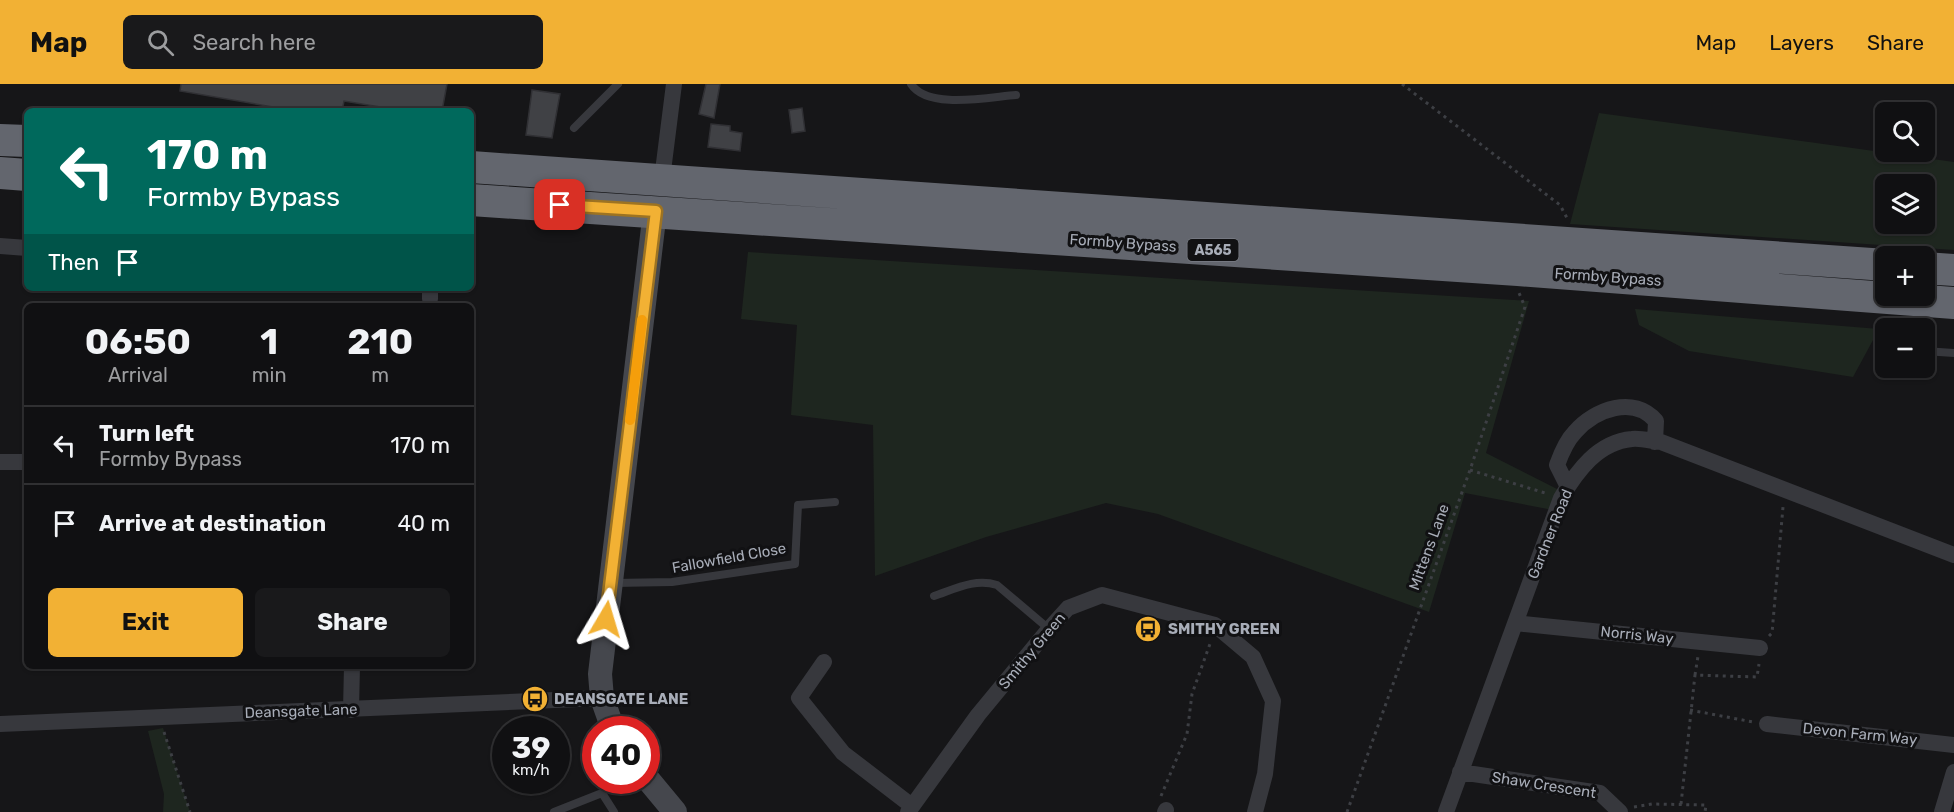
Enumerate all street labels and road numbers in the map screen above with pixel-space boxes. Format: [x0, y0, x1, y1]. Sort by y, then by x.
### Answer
street label: Formby Bypass [1069, 230, 1177, 256]
road number: A565 [1188, 239, 1238, 261]
street label: Formby Bypass [1554, 264, 1662, 290]
street label: Gardner Road [1524, 487, 1576, 581]
street label: Mittens Lane [1405, 501, 1453, 593]
street label: Fallowfield Close [671, 539, 787, 577]
street label: Smithy Green [995, 609, 1069, 693]
street label: Norris Way [1600, 622, 1674, 648]
street label: Deansgate Lane [244, 700, 358, 722]
street label: Devon Farm Way [1802, 719, 1918, 749]
street label: Shaw Crescent [1491, 768, 1597, 802]

